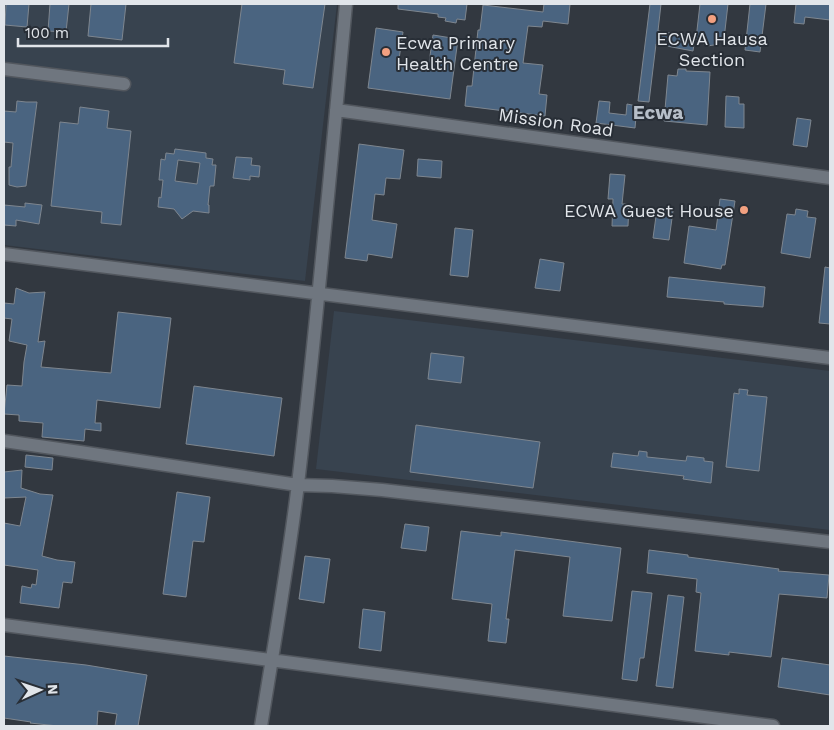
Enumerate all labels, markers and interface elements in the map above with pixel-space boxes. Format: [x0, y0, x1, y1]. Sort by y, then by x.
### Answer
marker: ECWA Hausa Section [706, 13, 718, 25]
scale bar [18, 15, 168, 47]
text: 100 m [25, 24, 69, 42]
place label: ECWA Hausa Section [656, 28, 768, 70]
place label: Ecwa Primary Health Centre [396, 32, 518, 74]
marker: Ecwa Primary Health Centre [380, 46, 392, 58]
district label: Ecwa [633, 101, 683, 124]
street label: Mission Road [497, 104, 615, 140]
place label: ECWA Guest House [564, 200, 734, 221]
marker: ECWA Guest House [738, 204, 750, 216]
north arrow [15, 665, 65, 715]
text: N [45, 684, 61, 695]

